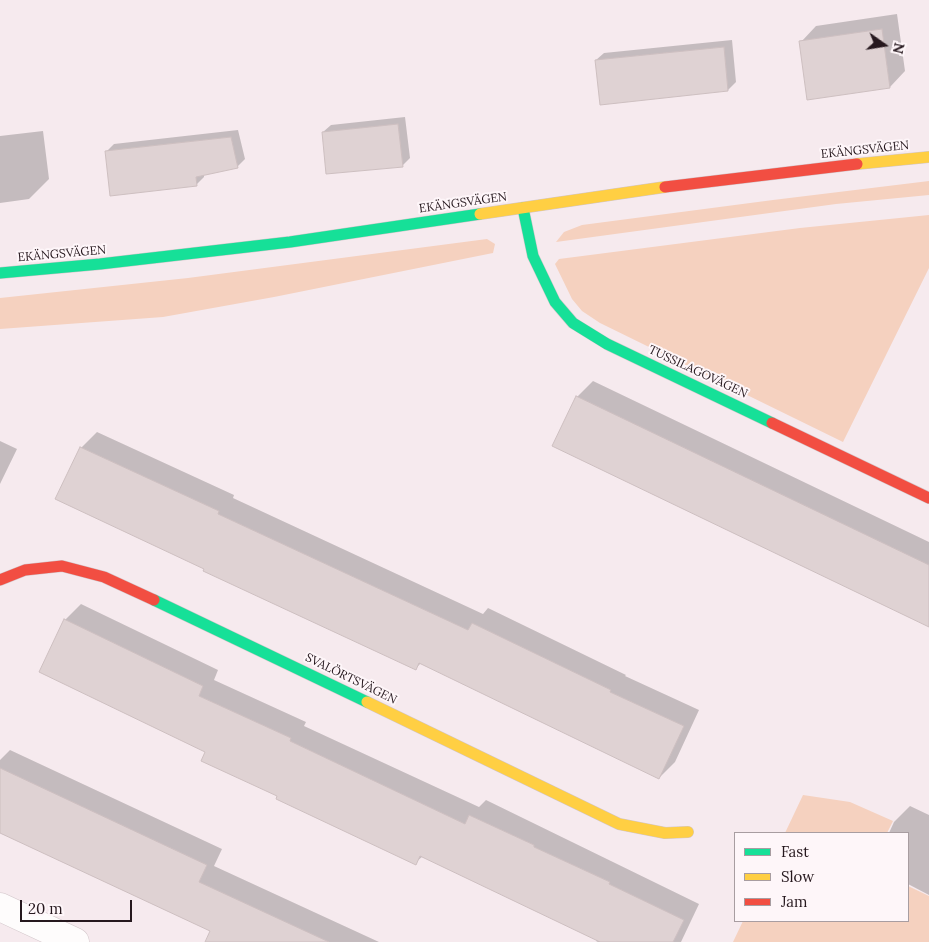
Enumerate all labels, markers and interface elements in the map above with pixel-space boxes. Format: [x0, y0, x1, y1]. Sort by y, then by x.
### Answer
north arrow [859, 20, 909, 70]
text: N [889, 41, 909, 56]
street label: EKÄNGSVÄGEN [820, 138, 910, 162]
street label: EKÄNGSVÄGEN [418, 190, 508, 216]
street label: EKÄNGSVÄGEN [17, 243, 107, 265]
street label: TUSSILAGOVÄGEN [646, 343, 750, 401]
street label: SVALÖRTSVÄGEN [303, 651, 399, 707]
legend [734, 832, 909, 922]
text: Fast [781, 842, 809, 861]
text: Slow [781, 867, 814, 886]
scale bar [22, 890, 135, 922]
text: Jam [781, 892, 808, 911]
text: 20 m [28, 899, 63, 918]

